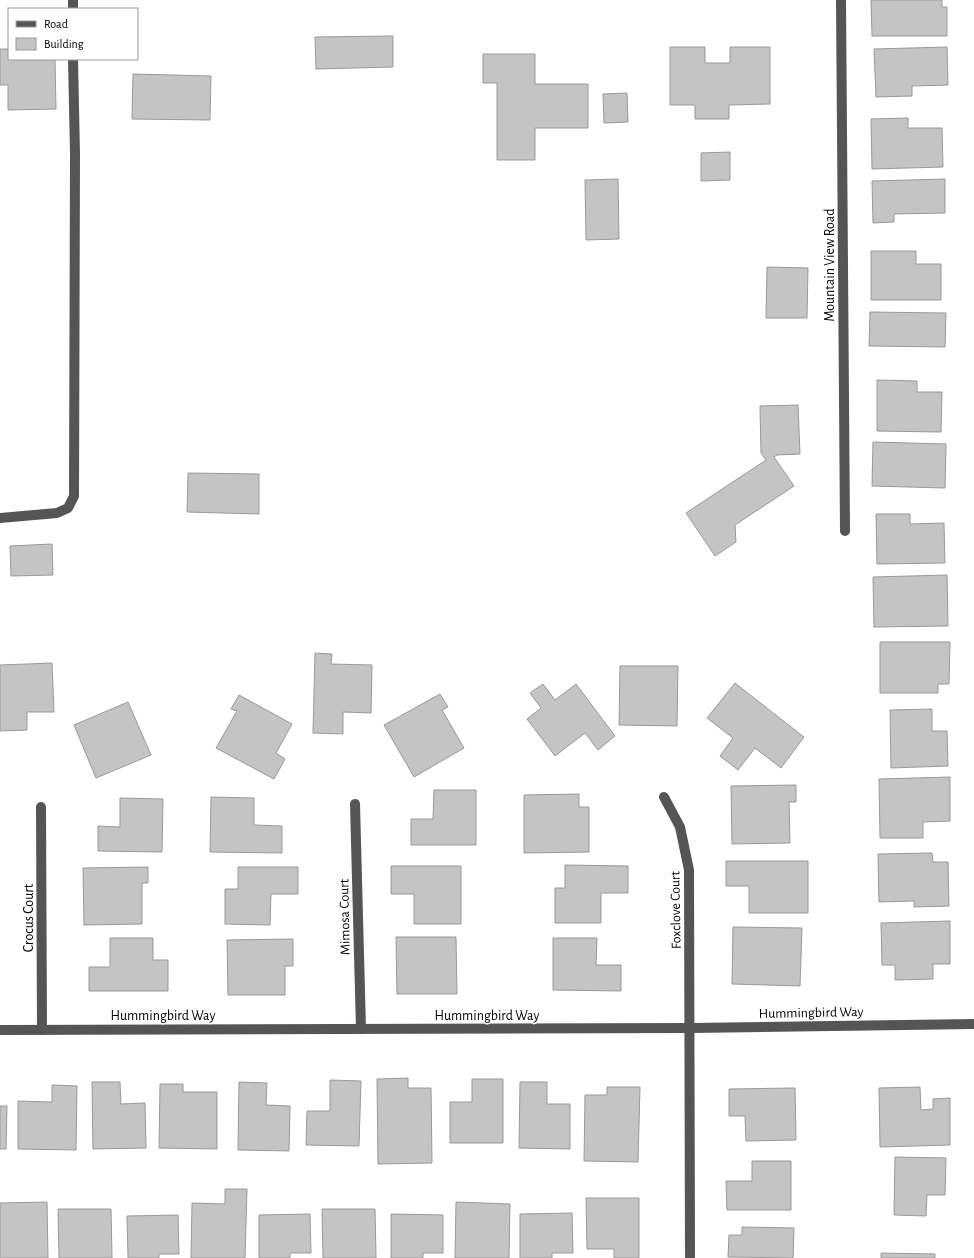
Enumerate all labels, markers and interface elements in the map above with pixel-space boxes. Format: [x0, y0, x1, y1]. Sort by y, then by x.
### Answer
legend [8, 8, 138, 60]
text: Road [44, 18, 68, 30]
text: Building [44, 38, 84, 50]
street label: Mountain View Road [823, 208, 837, 322]
street label: Foxclove Court [668, 870, 684, 949]
street label: Mimosa Court [337, 878, 353, 955]
street label: Crocus Court [22, 883, 36, 952]
street label: Hummingbird Way [759, 1005, 864, 1021]
street label: Hummingbird Way [111, 1009, 215, 1023]
street label: Hummingbird Way [435, 1009, 539, 1023]

